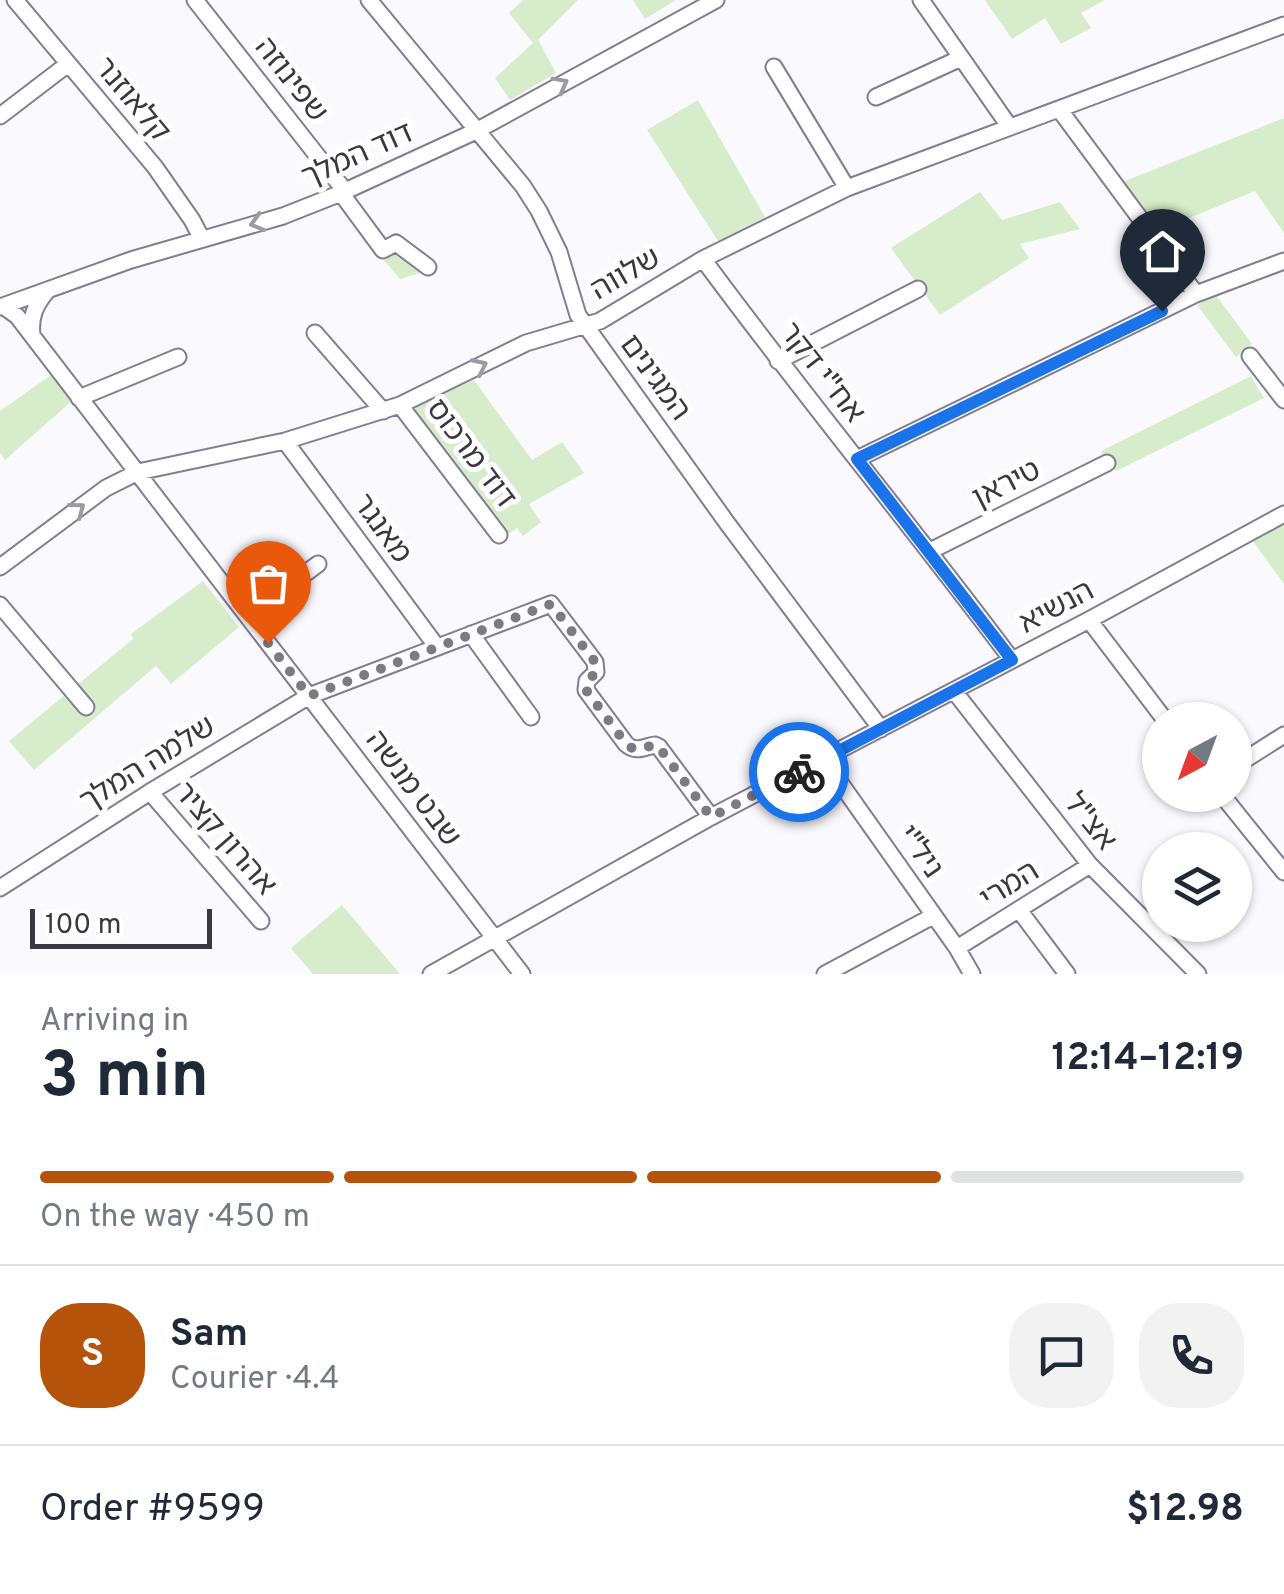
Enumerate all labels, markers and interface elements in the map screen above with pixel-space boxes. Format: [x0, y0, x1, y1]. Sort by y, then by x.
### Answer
street label: שפינוזה [245, 31, 335, 130]
street label: קלאוזנר [85, 51, 177, 151]
one-way arrow [551, 77, 569, 96]
street label: דוד המלך [296, 115, 420, 197]
pin [1120, 209, 1205, 312]
one-way arrow [249, 212, 267, 233]
icon: home [1135, 224, 1190, 279]
street label: שלווה [585, 241, 668, 310]
street label: אח"י דקר [770, 316, 872, 431]
street label: המגינים [610, 328, 697, 429]
one-way arrow [469, 358, 487, 378]
street label: דוד מרכוס [417, 393, 523, 516]
street label: טיראן [967, 452, 1048, 518]
street label: מאנגר [343, 487, 419, 572]
one-way arrow [67, 503, 85, 520]
pin [226, 541, 311, 644]
icon: bag [241, 556, 296, 611]
street label: הנשיא [1013, 573, 1101, 643]
north arrow [1142, 702, 1252, 812]
map controls [1142, 702, 1252, 942]
street label: שלמה המלך [74, 709, 223, 821]
courier [749, 722, 849, 822]
street label: שבט מנשה [356, 724, 468, 855]
icon: bike [772, 745, 827, 800]
street label: אהרון קציר [165, 775, 283, 904]
street label: אצ"ל [1055, 786, 1123, 859]
street label: ניל"י [888, 819, 950, 886]
button: layers [1142, 832, 1252, 942]
street label: המרי [974, 854, 1047, 919]
scale bar [30, 904, 212, 948]
text: 100 m [45, 908, 121, 944]
text: Arriving in [40, 1002, 189, 1042]
text: 12:14–12:19 [1051, 1035, 1244, 1084]
text: 3 min [40, 1038, 209, 1120]
text: On the way · 450 m [40, 1198, 310, 1238]
button: chat [1009, 1303, 1114, 1408]
button: phone [1139, 1303, 1244, 1408]
text: Sam [170, 1311, 248, 1360]
text: S [81, 1331, 104, 1380]
text: Courier · 4.4 [170, 1360, 339, 1400]
text: Order #9599 [40, 1486, 265, 1535]
text: $12.98 [1126, 1486, 1244, 1535]

